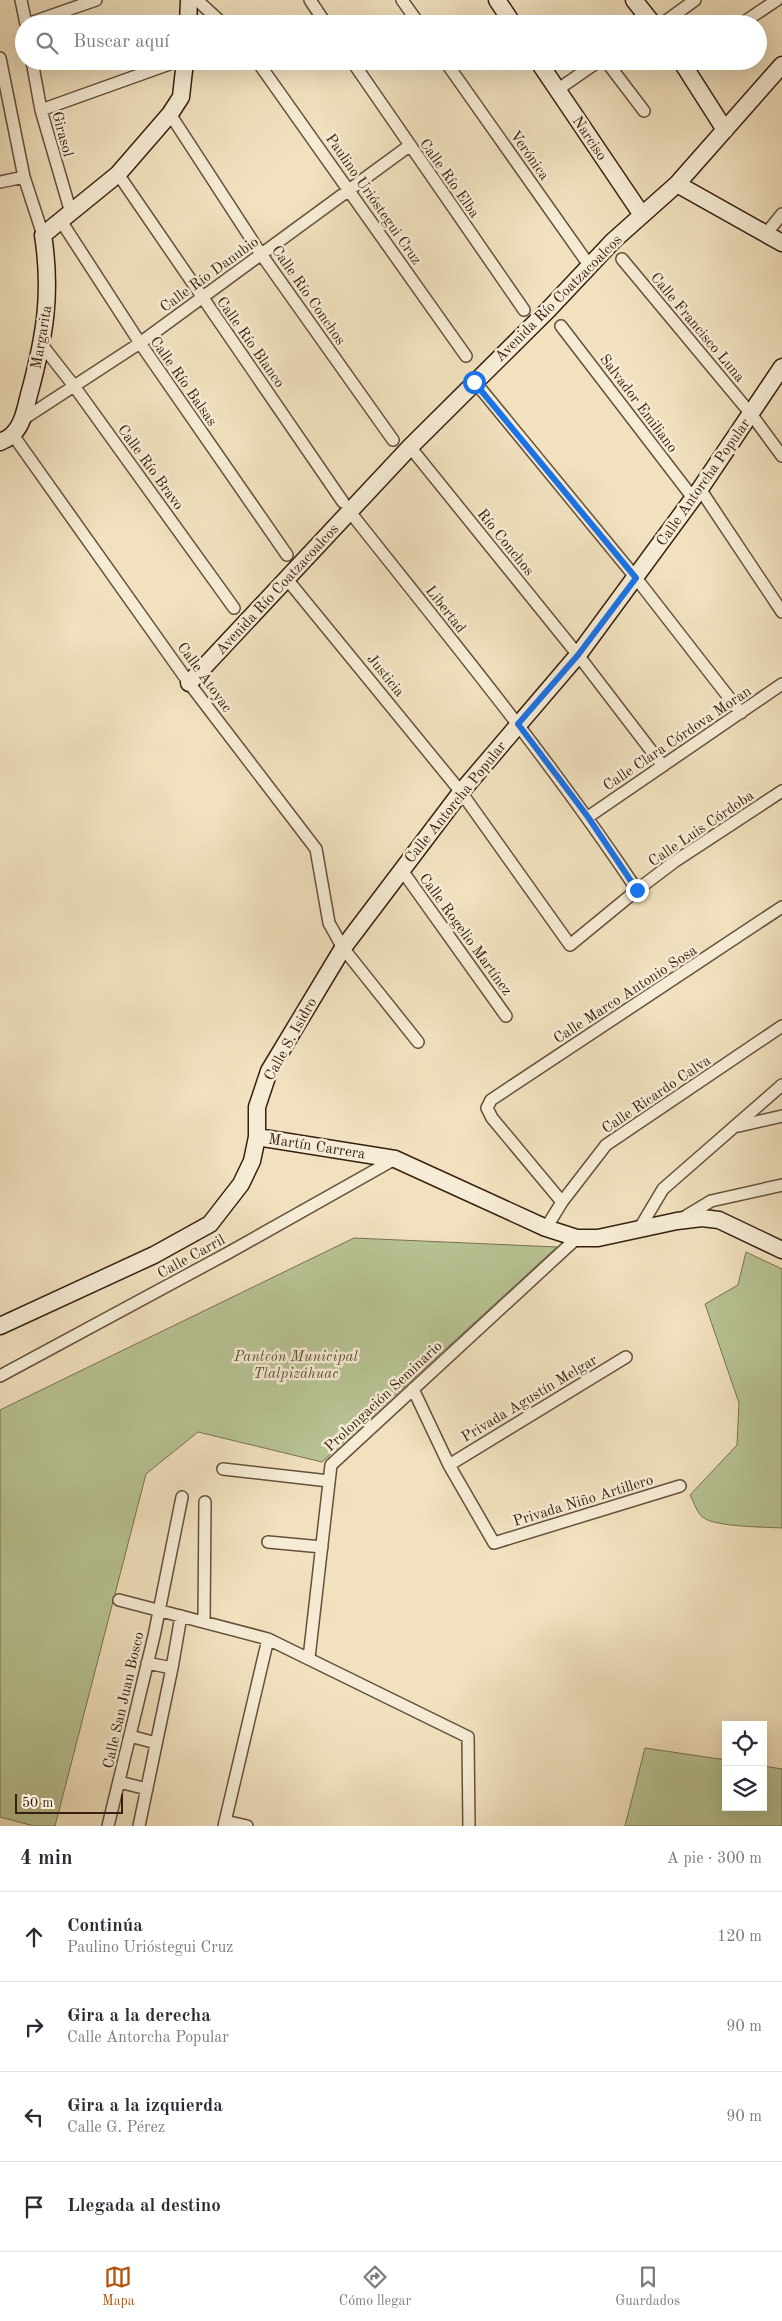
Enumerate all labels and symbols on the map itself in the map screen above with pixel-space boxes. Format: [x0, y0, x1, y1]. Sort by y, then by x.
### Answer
street label: Girasol [48, 110, 75, 159]
street label: Narciso [569, 114, 609, 164]
street label: Verónica [506, 128, 552, 184]
street label: Paulino Urióstegui Cruz [322, 132, 424, 268]
street label: Calle Río Elba [416, 137, 482, 222]
street label: Avenida Río Coatzacoalcos [493, 233, 625, 365]
street label: Calle Río Danubio [158, 235, 262, 316]
street label: Calle Río Conchos [268, 243, 348, 348]
street label: Calle Francisco Luna [647, 271, 747, 386]
street label: Calle Río Blanco [213, 295, 287, 391]
street label: Margarita [29, 304, 56, 370]
street label: Calle Río Balsas [146, 334, 219, 429]
street label: Salvador Emiliano [596, 352, 679, 456]
route start [463, 371, 486, 394]
street label: Calle Antorcha Popular [655, 416, 754, 549]
street label: Calle Río Bravo [114, 423, 186, 513]
street label: Río Conchos [474, 507, 536, 579]
street label: Avenida Río Coatzacoalcos [214, 522, 342, 658]
street label: Libertad [422, 584, 468, 636]
street label: Calle Atoyac [174, 640, 234, 716]
street label: Justicia [363, 652, 407, 701]
street label: Calle Clara Córdova Moran [601, 684, 755, 794]
street label: Calle Antorcha Popular [403, 739, 510, 867]
street label: Calle Luis Córdoba [646, 788, 758, 870]
street label: Calle Rogelio Martínez [416, 871, 514, 999]
route end [626, 879, 649, 902]
street label: Calle Marco Antonio Sosa [551, 943, 701, 1047]
street label: Calle S. Isidro [262, 996, 320, 1084]
street label: Calle Ricardo Calva [600, 1053, 714, 1137]
street label: Martín Carrera [267, 1132, 367, 1163]
street label: Calle Carril [155, 1233, 228, 1282]
street label: Prolongación Seminario [322, 1339, 446, 1455]
park label: Panteón Municipal Tlalpizáhuac [233, 1350, 359, 1382]
street label: Privada Agustín Melgar [459, 1353, 600, 1446]
street label: Privada Niño Artillero [512, 1473, 655, 1530]
street label: Calle San Juan Bosco [101, 1631, 147, 1770]
scale bar [15, 1791, 122, 1814]

